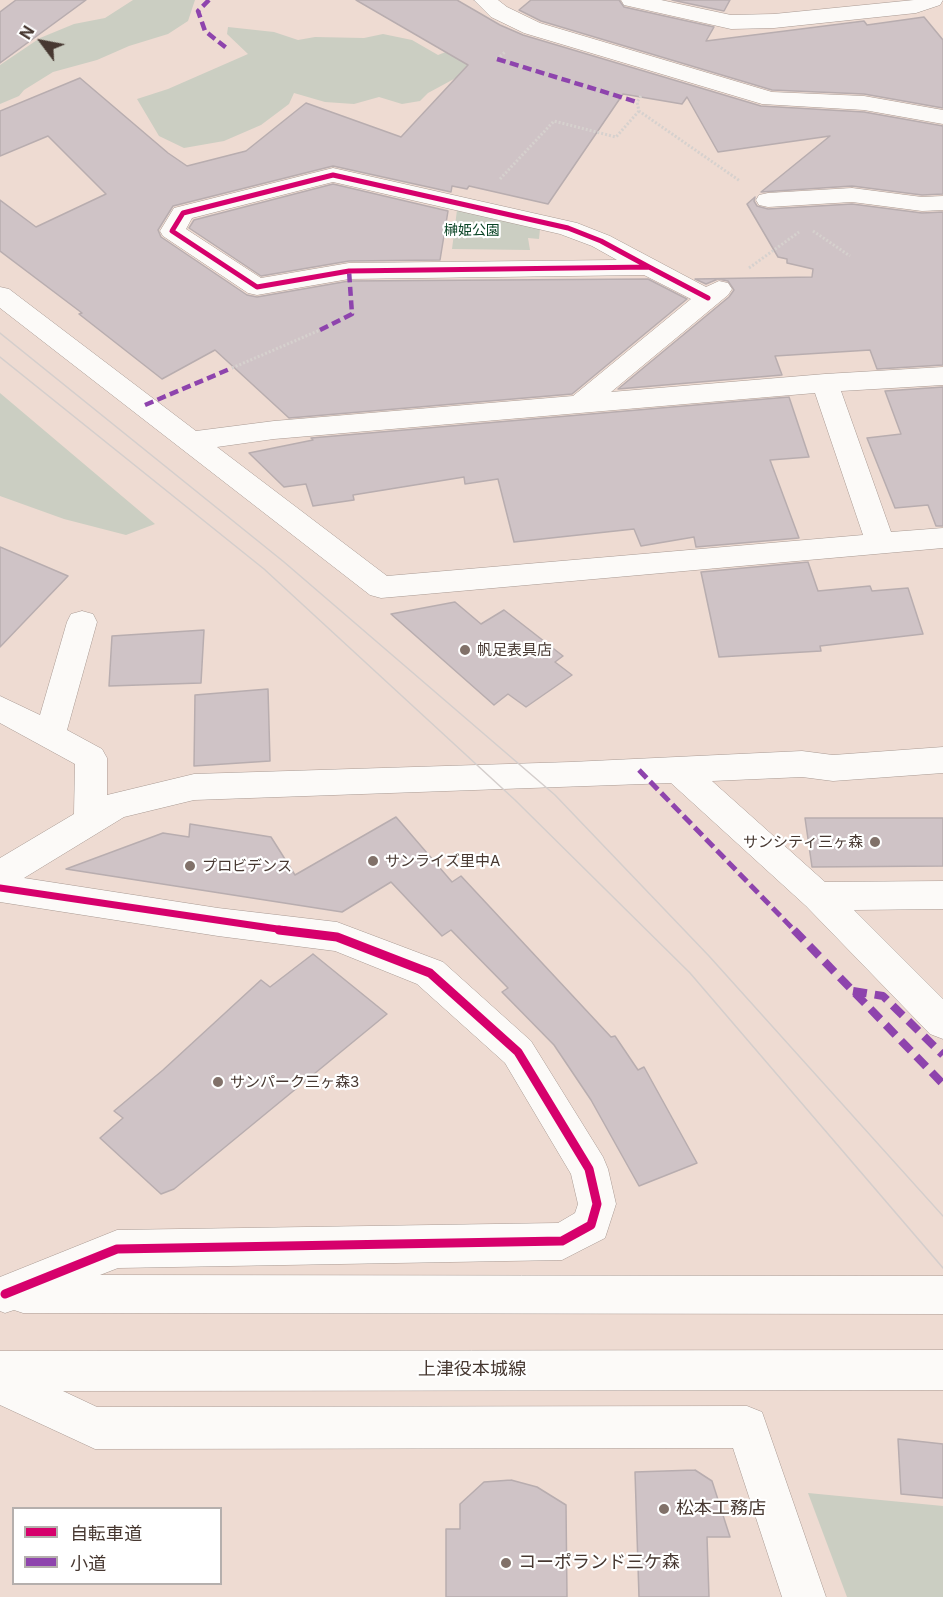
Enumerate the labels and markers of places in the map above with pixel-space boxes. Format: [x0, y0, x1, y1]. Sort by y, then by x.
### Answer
place label: 帆足表具店 [477, 641, 552, 659]
marker: 帆足表具店 [458, 643, 472, 657]
place label: サンシティ三ヶ森 [743, 833, 863, 851]
marker: サンシティ三ヶ森 [868, 835, 882, 849]
place label: サンライズ里中A [385, 852, 500, 870]
marker: サンライズ里中A [366, 854, 380, 868]
place label: プロビデンス [202, 857, 292, 875]
marker: プロビデンス [183, 859, 197, 873]
place label: サンパーク三ヶ森3 [230, 1073, 359, 1091]
marker: サンパーク三ヶ森3 [211, 1075, 225, 1089]
place label: 松本工務店 [676, 1498, 766, 1520]
marker: 松本工務店 [657, 1502, 671, 1516]
place label: コーポランド三ケ森 [518, 1552, 680, 1574]
marker: コーポランド三ケ森 [499, 1556, 513, 1570]

